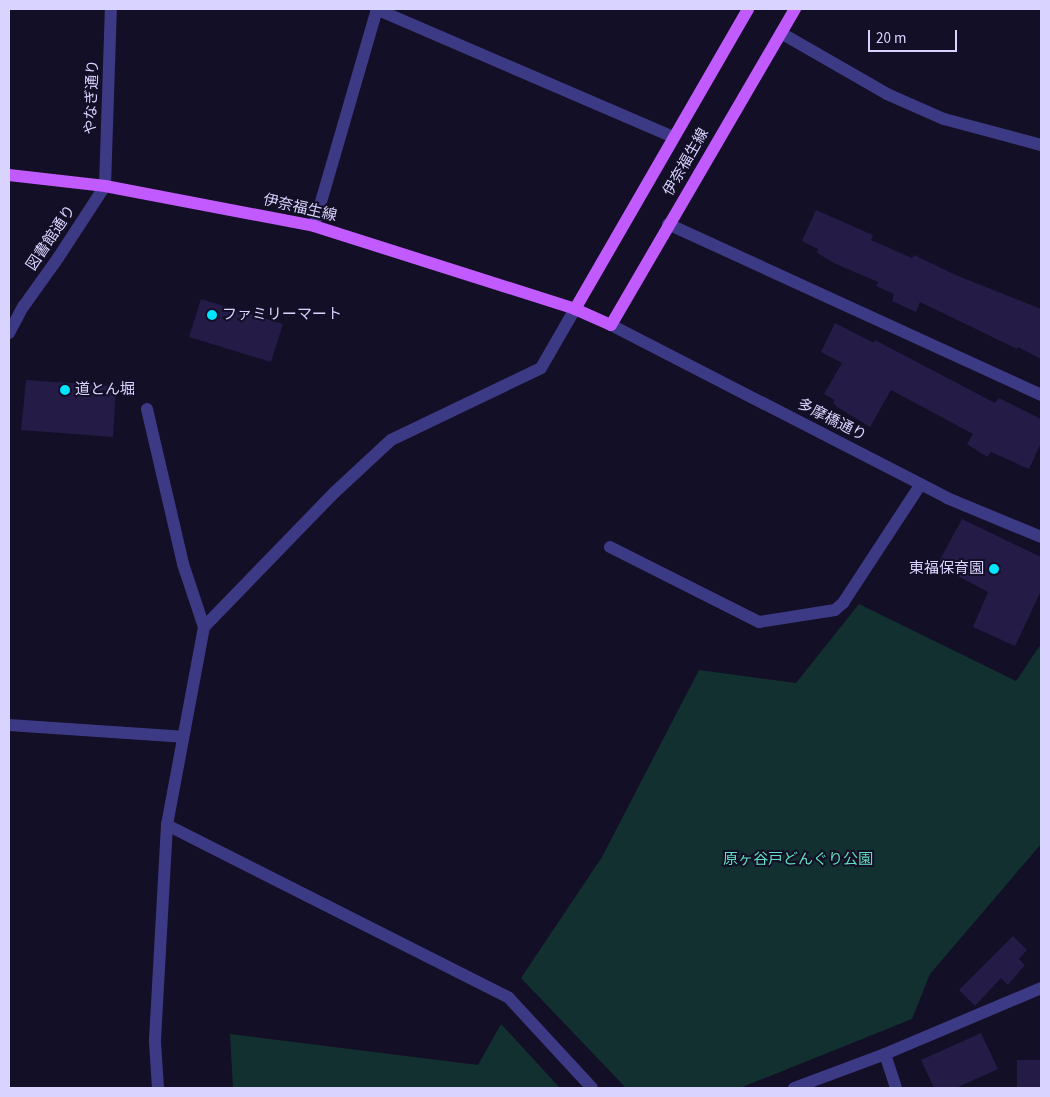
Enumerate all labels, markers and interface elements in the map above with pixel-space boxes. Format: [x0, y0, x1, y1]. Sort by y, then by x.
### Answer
scale bar [870, 20, 959, 52]
text: 20 m [876, 28, 906, 49]
street label: やなぎ通り [82, 59, 102, 135]
street label: 伊奈福生線 [659, 125, 713, 199]
street label: 伊奈福生線 [261, 191, 339, 225]
street label: 図書館通り [23, 202, 79, 274]
place label: ファミリーマート [222, 306, 342, 324]
marker: ファミリーマート [206, 309, 218, 321]
place label: 道とん堀 [75, 381, 135, 399]
marker: 道とん堀 [59, 384, 71, 396]
street label: 多摩橋通り [795, 395, 869, 445]
place label: 東福保育園 [909, 560, 984, 578]
marker: 東福保育園 [988, 563, 1000, 575]
park label: 原ヶ谷戸どんぐり公園 [723, 851, 873, 869]

